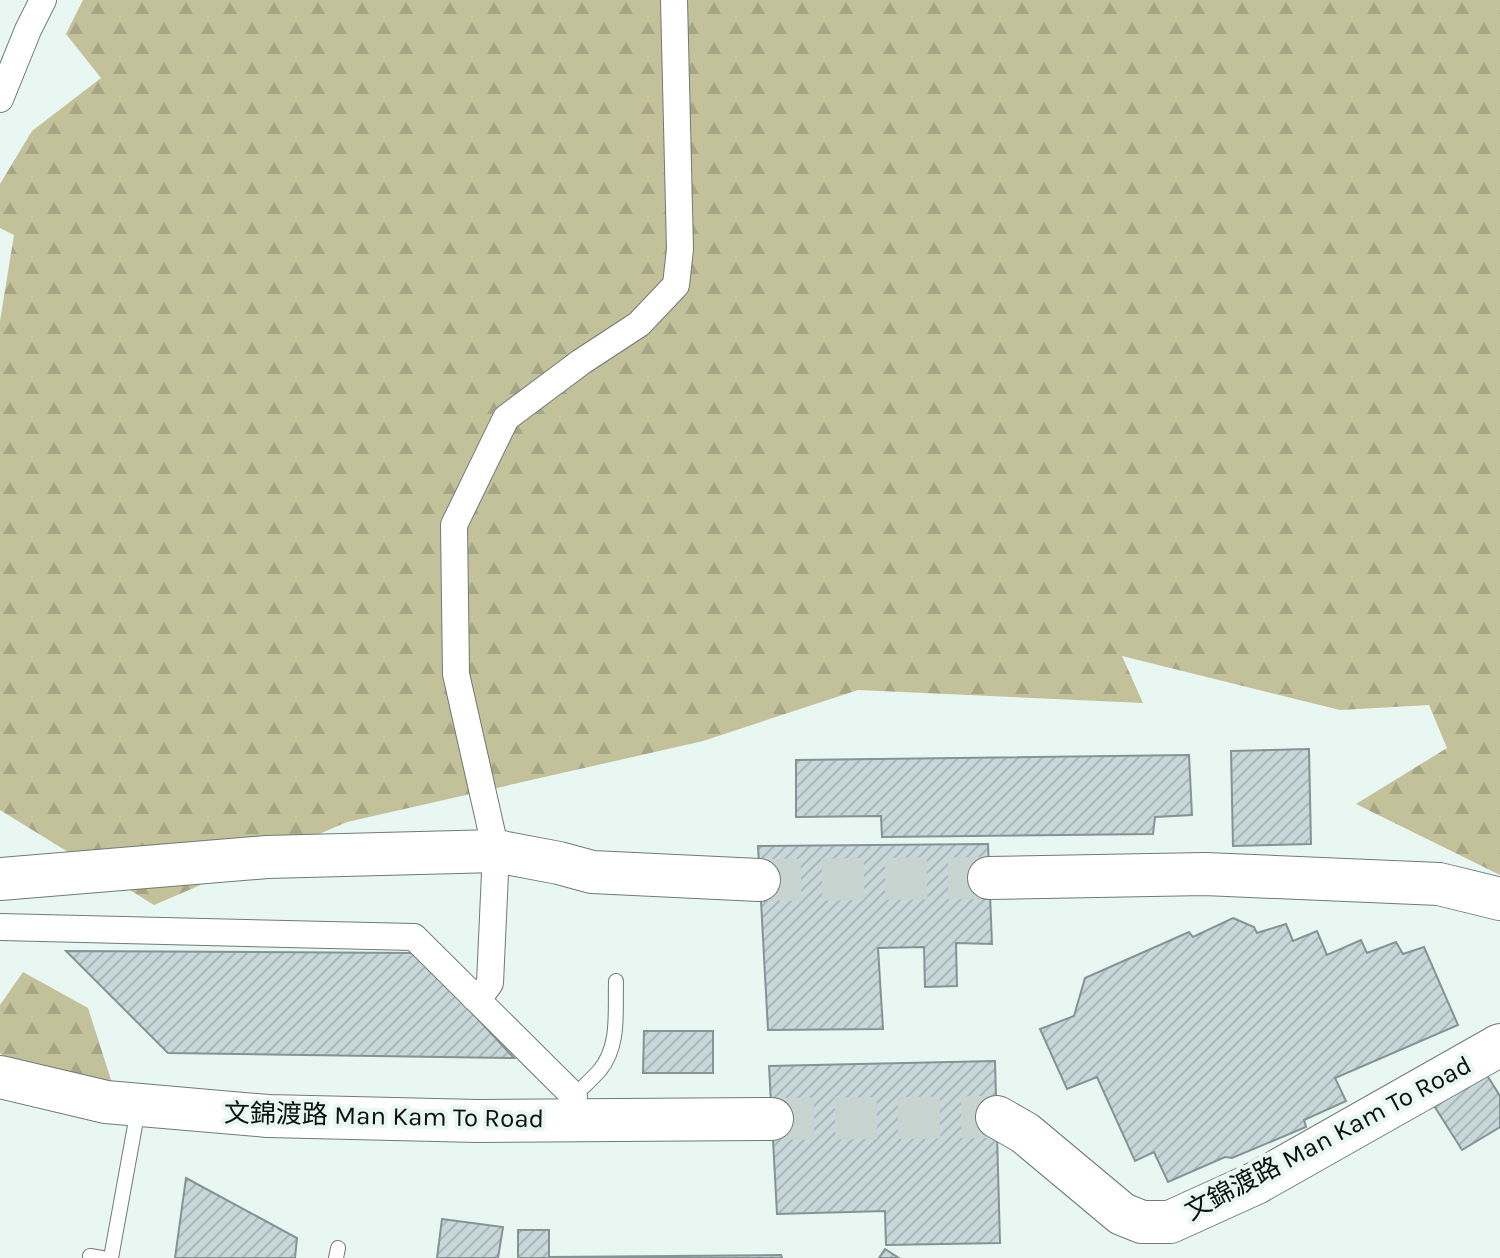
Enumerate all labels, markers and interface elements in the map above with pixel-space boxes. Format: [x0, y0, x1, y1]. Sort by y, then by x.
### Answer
street label: 文錦渡路 Man Kam To Road [1179, 1049, 1477, 1227]
street label: 文錦渡路 Man Kam To Road [224, 1098, 544, 1134]

